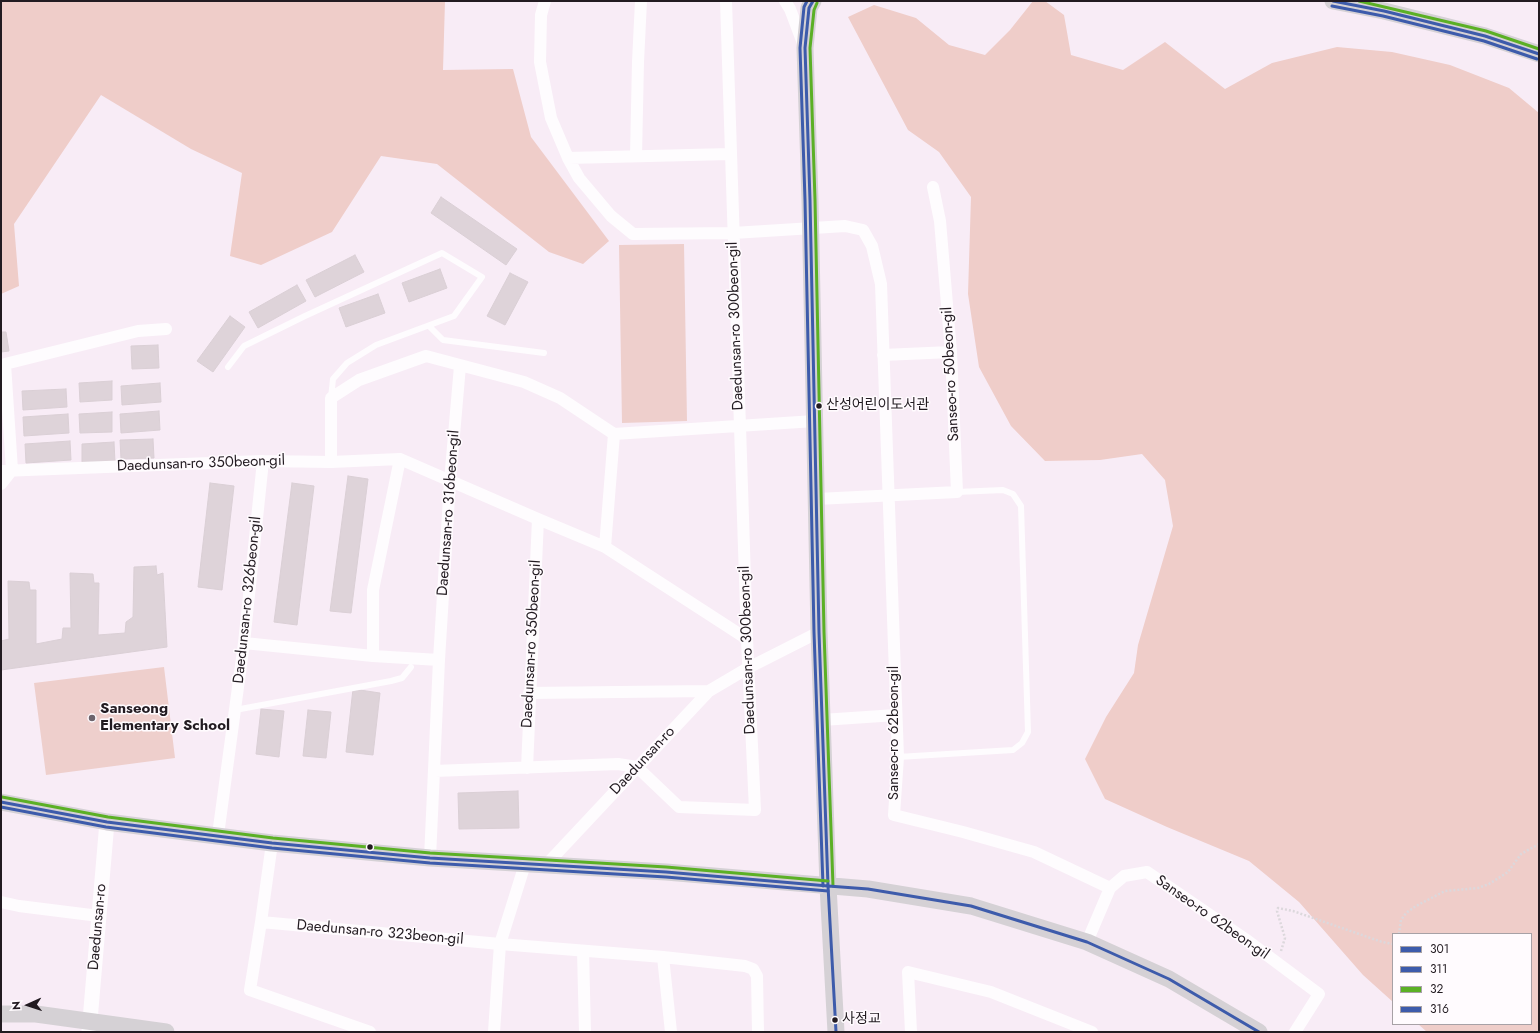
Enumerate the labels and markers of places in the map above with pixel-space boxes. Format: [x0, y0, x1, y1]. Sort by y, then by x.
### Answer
place label: 산성어린이도서관 [826, 398, 929, 414]
marker: 산성어린이도서관 [814, 401, 824, 411]
place label: Sanseong Elementary School [100, 700, 230, 735]
marker: Sanseong Elementary School [87, 713, 97, 723]
unlabelled marker [365, 842, 375, 852]
place label: 사정교 [842, 1012, 881, 1028]
marker: 사정교 [830, 1015, 840, 1025]

